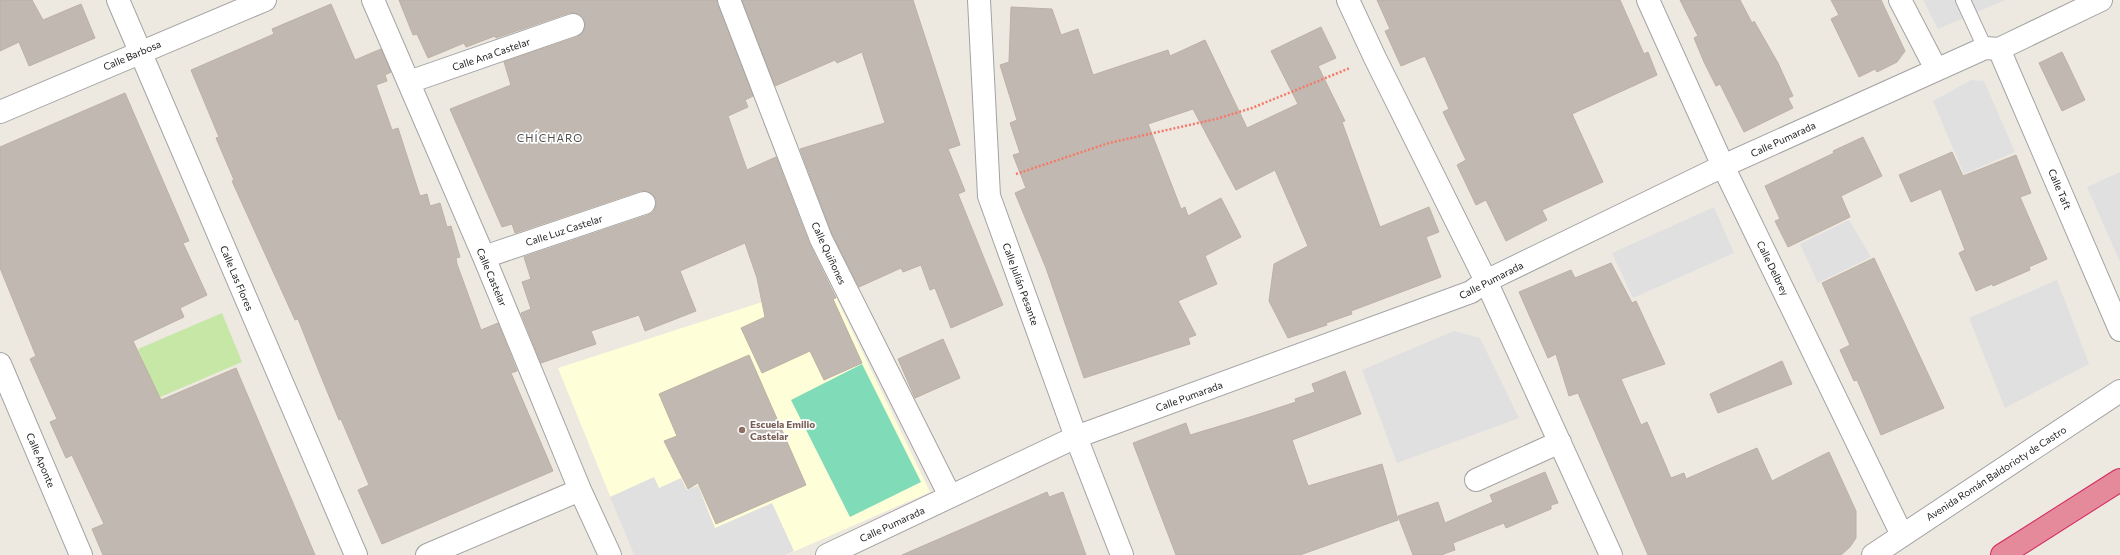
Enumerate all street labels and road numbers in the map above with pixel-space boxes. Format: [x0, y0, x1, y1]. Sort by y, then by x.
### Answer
street label: Calle Ana Castelar [450, 35, 532, 73]
street label: Calle Barbosa [101, 37, 163, 73]
street label: Calle Pumarada [1749, 119, 1817, 159]
street label: Calle Taft [2046, 167, 2074, 211]
street label: Calle Luz Castelar [524, 212, 604, 248]
street label: Calle Quiñones [809, 220, 849, 287]
street label: Calle Delbrey [1755, 239, 1791, 297]
street label: Calle Julián Pesante [1000, 241, 1042, 327]
street label: Calle Las Flores [218, 244, 256, 313]
street label: Calle Castelar [474, 246, 510, 308]
street label: Calle Pumarada [1457, 259, 1525, 301]
street label: Calle Pumarada [1154, 378, 1224, 414]
street label: Avenida Román Baldorioty de Castro [1924, 423, 2068, 523]
street label: Calle Aponte [24, 431, 58, 489]
street label: Calle Pumarada [858, 504, 926, 544]

